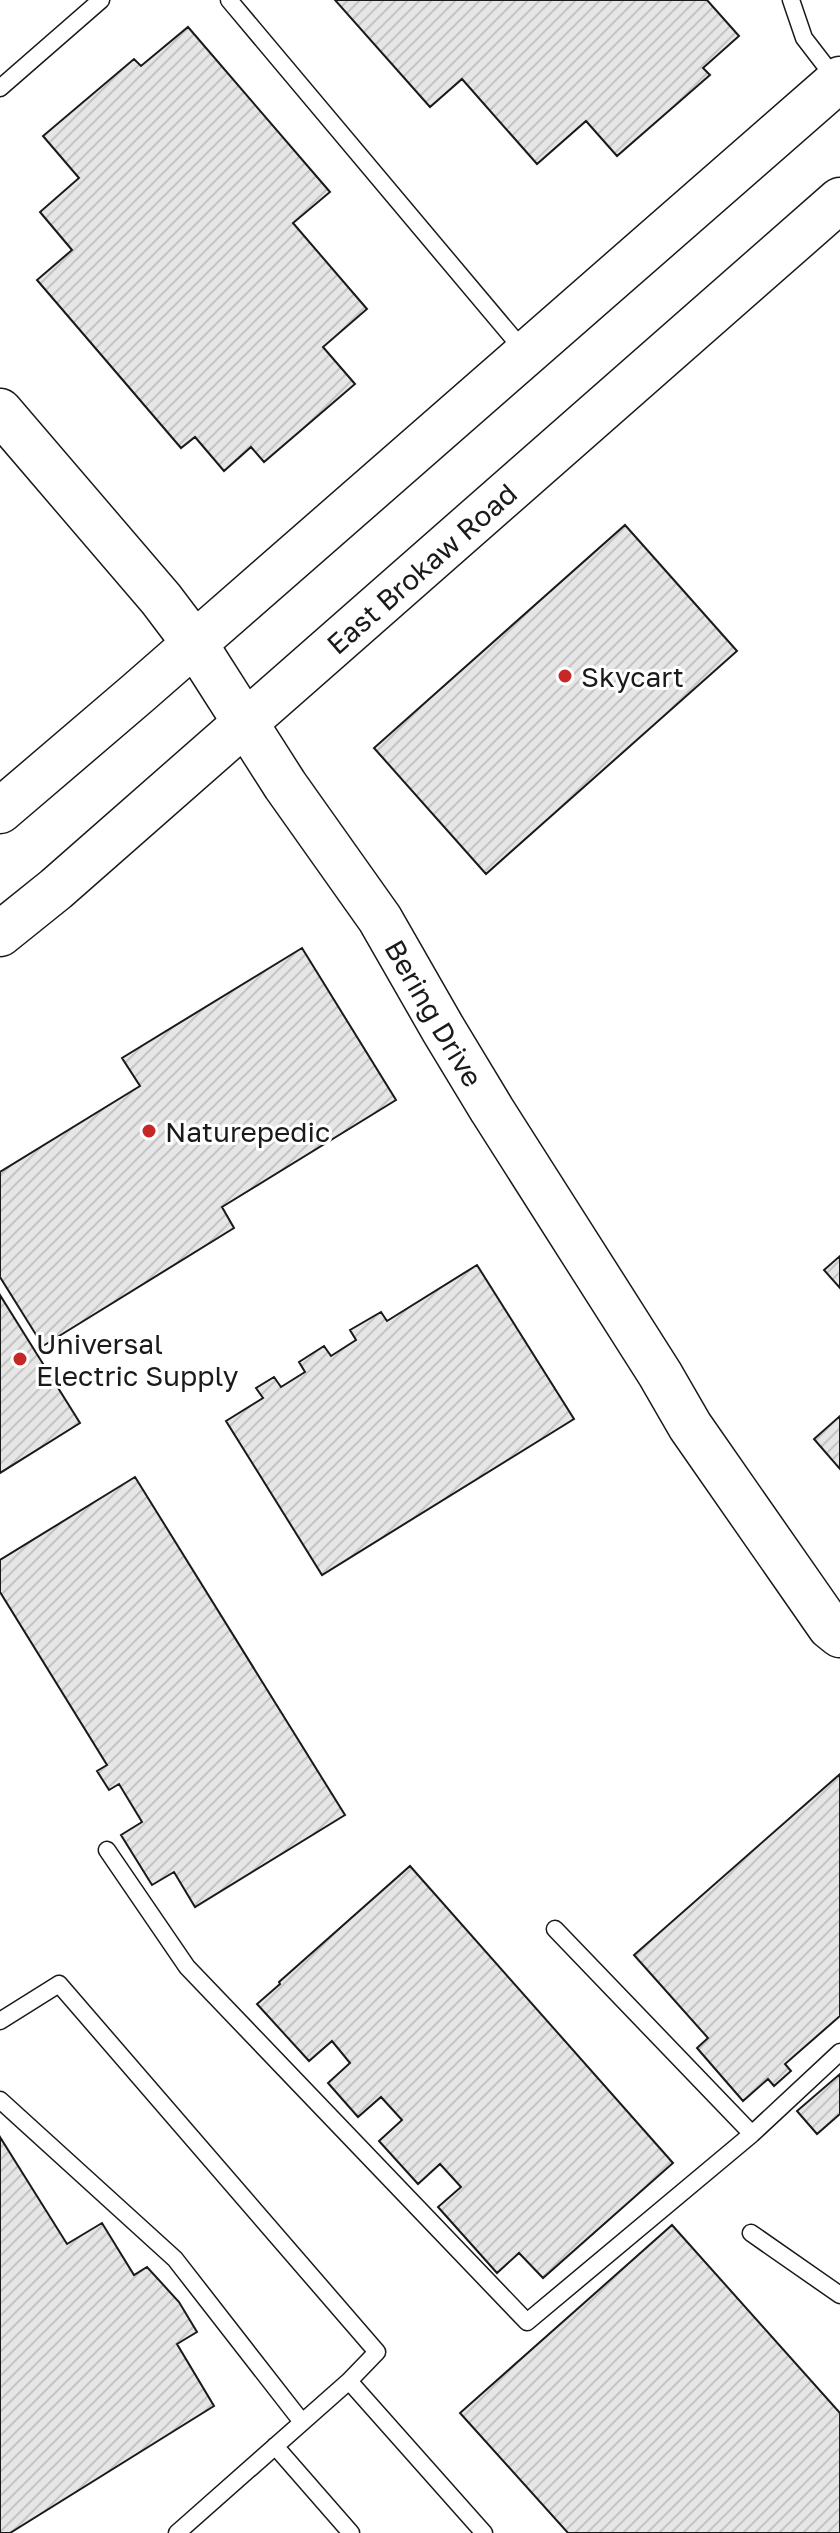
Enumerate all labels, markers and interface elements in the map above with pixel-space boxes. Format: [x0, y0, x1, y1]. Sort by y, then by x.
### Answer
street label: East Brokaw Road [320, 476, 523, 660]
place label: Skycart [581, 660, 684, 693]
marker: Skycart [556, 667, 574, 685]
street label: Bering Drive [379, 934, 490, 1092]
place label: Naturepedic [165, 1115, 330, 1148]
marker: Naturepedic [140, 1122, 158, 1140]
place label: Universal Electric Supply [36, 1327, 239, 1392]
marker: Universal Electric Supply [11, 1350, 29, 1368]

